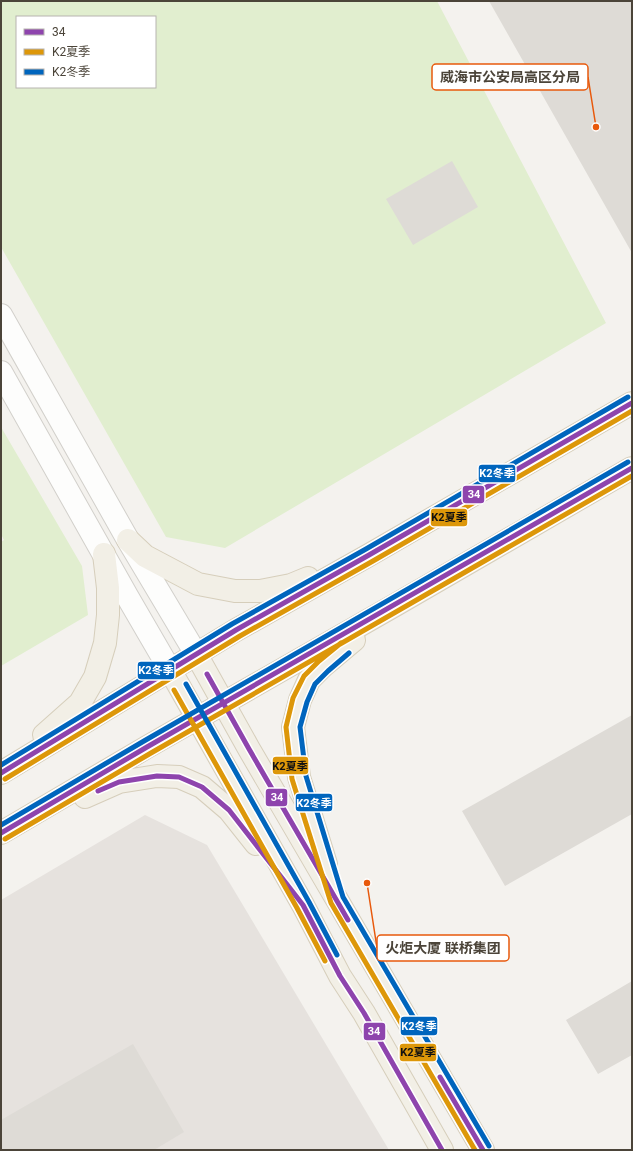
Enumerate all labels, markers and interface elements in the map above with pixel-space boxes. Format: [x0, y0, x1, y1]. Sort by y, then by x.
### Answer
legend [16, 16, 156, 88]
text: 34 [52, 25, 66, 39]
text: K2夏季 [52, 45, 90, 59]
callout: 威海市公安局高区分局 [432, 64, 588, 90]
text: K2冬季 [52, 65, 90, 79]
text: 威海市公安局高区分局 [440, 69, 580, 85]
line badge: K2冬季 [478, 464, 516, 483]
text: K2冬季 [479, 467, 515, 480]
line badge: 34 [462, 485, 485, 504]
text: 34 [468, 488, 481, 501]
line badge: K2夏季 [430, 508, 468, 527]
text: K2夏季 [431, 511, 467, 524]
line badge: K2冬季 [137, 661, 175, 680]
text: K2冬季 [138, 664, 174, 677]
line badge: K2夏季 [272, 756, 309, 775]
text: K2夏季 [272, 760, 308, 773]
line badge: 34 [265, 788, 288, 807]
text: 34 [271, 791, 284, 804]
line badge: K2冬季 [295, 793, 333, 812]
text: K2冬季 [296, 797, 332, 810]
callout: 火炬大厦 联桥集团 [377, 935, 509, 961]
text: 火炬大厦 联桥集团 [385, 940, 501, 956]
line badge: K2冬季 [400, 1016, 438, 1036]
text: K2冬季 [401, 1020, 437, 1033]
line badge: 34 [363, 1022, 386, 1041]
text: 34 [368, 1025, 381, 1038]
line badge: K2夏季 [399, 1043, 437, 1062]
text: K2夏季 [400, 1046, 436, 1059]

